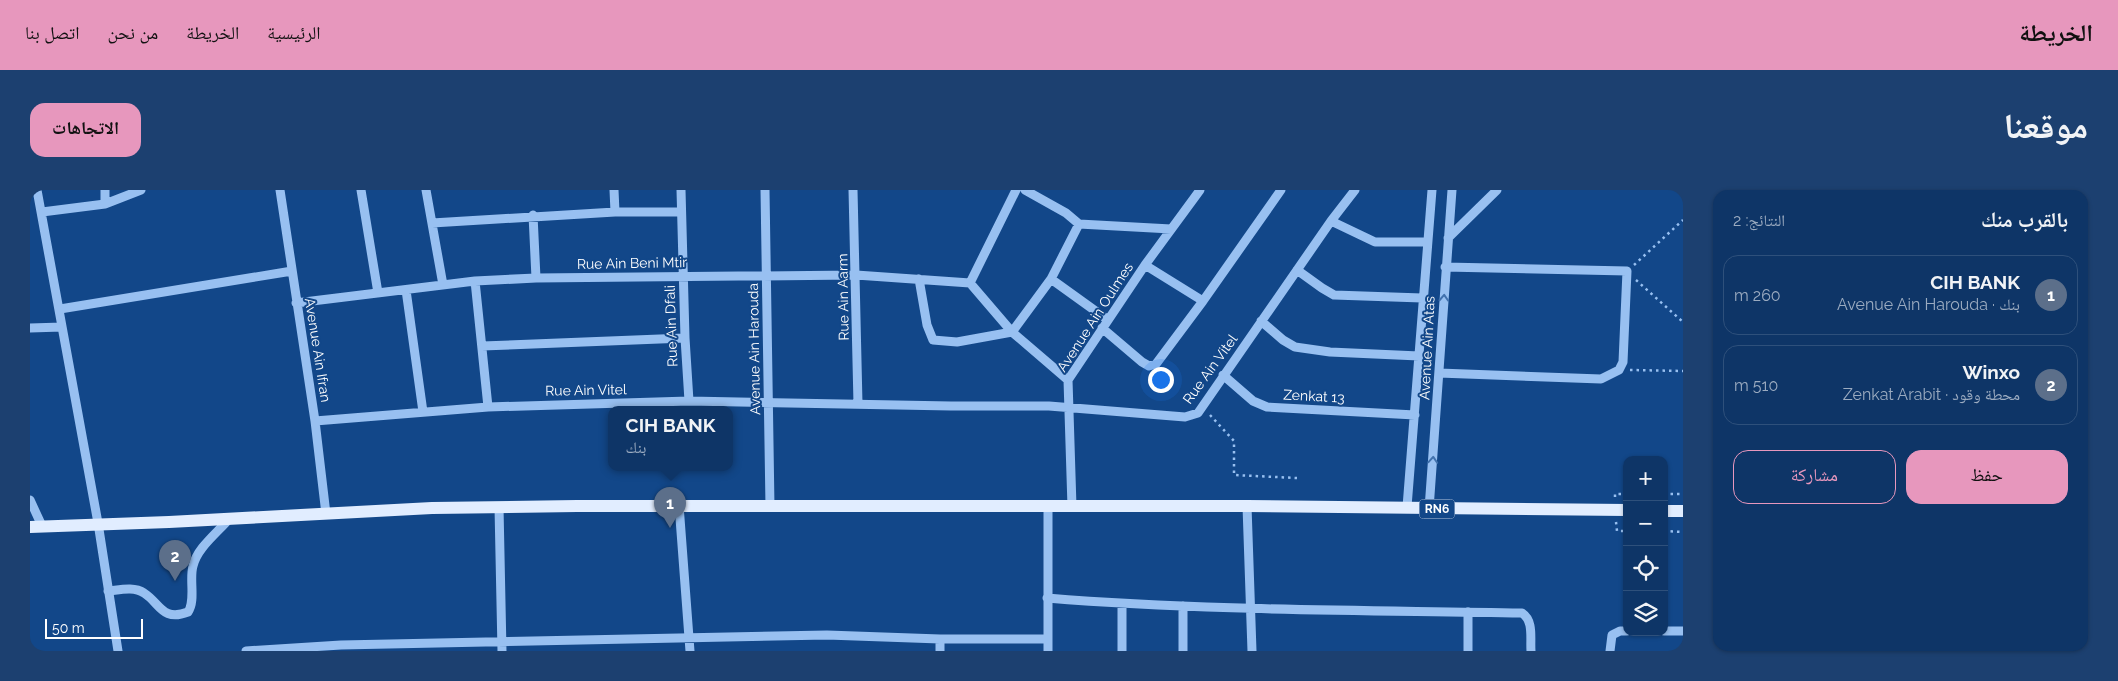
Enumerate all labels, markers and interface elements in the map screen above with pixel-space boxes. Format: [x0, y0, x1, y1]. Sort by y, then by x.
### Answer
text: الخريطة [2019, 18, 2093, 47]
text: اتصل بنا [25, 22, 79, 43]
text: من نحن [107, 22, 158, 43]
text: الخريطة [186, 22, 239, 43]
text: الرئيسية [267, 22, 321, 43]
button: الاتجاهات [30, 103, 141, 157]
text: موقعنا [2003, 105, 2088, 146]
text: بالقرب منك [1981, 207, 2068, 232]
text: النتائج: 2 [1733, 211, 1785, 230]
street label: Rue Ain Aarm [834, 253, 852, 341]
street label: Rue Ain Beni Mtir [577, 254, 687, 272]
street label: Avenue Ain Oulmes [1054, 259, 1136, 375]
text: CIH BANK [1930, 271, 2020, 293]
street label: Avenue Ain Harouda [745, 283, 763, 415]
street label: Rue Ain Dfali [662, 285, 680, 367]
text: 260 m [1734, 286, 1781, 305]
text: 1 [2047, 286, 2055, 305]
one-way arrow [1438, 294, 1449, 302]
street label: Avenue Ain Atas [1416, 295, 1438, 401]
text: بنك · Avenue Ain Harouda [1837, 295, 2020, 314]
street label: Avenue Ain Ifran [302, 297, 334, 403]
street label: Rue Ain Vitel [1180, 331, 1241, 407]
text: Winxo [1963, 361, 2020, 383]
your location [1148, 367, 1174, 393]
text: 510 m [1734, 376, 1778, 395]
text: 2 [2046, 376, 2056, 395]
street label: Rue Ain Vitel [545, 381, 627, 399]
text: محطة وقود · Zenkat Arabit [1843, 385, 2020, 404]
street label: Zenkat 13 [1283, 386, 1345, 406]
popup [608, 406, 733, 471]
text: CIH BANK [626, 414, 715, 436]
text: بنك [626, 438, 646, 457]
button: مشاركة [1733, 450, 1896, 504]
button: حفظ [1906, 450, 2068, 504]
one-way arrow [1427, 456, 1438, 464]
map controls [1623, 456, 1668, 636]
button: + [1623, 456, 1668, 501]
pin: 1 [654, 487, 686, 528]
road number: RN6 [1420, 500, 1454, 518]
button: − [1623, 501, 1668, 546]
pin: 2 [159, 540, 191, 581]
button: locate [1623, 546, 1668, 591]
button: layers [1623, 591, 1668, 636]
scale bar [45, 616, 142, 639]
text: 50 m [52, 620, 85, 636]

